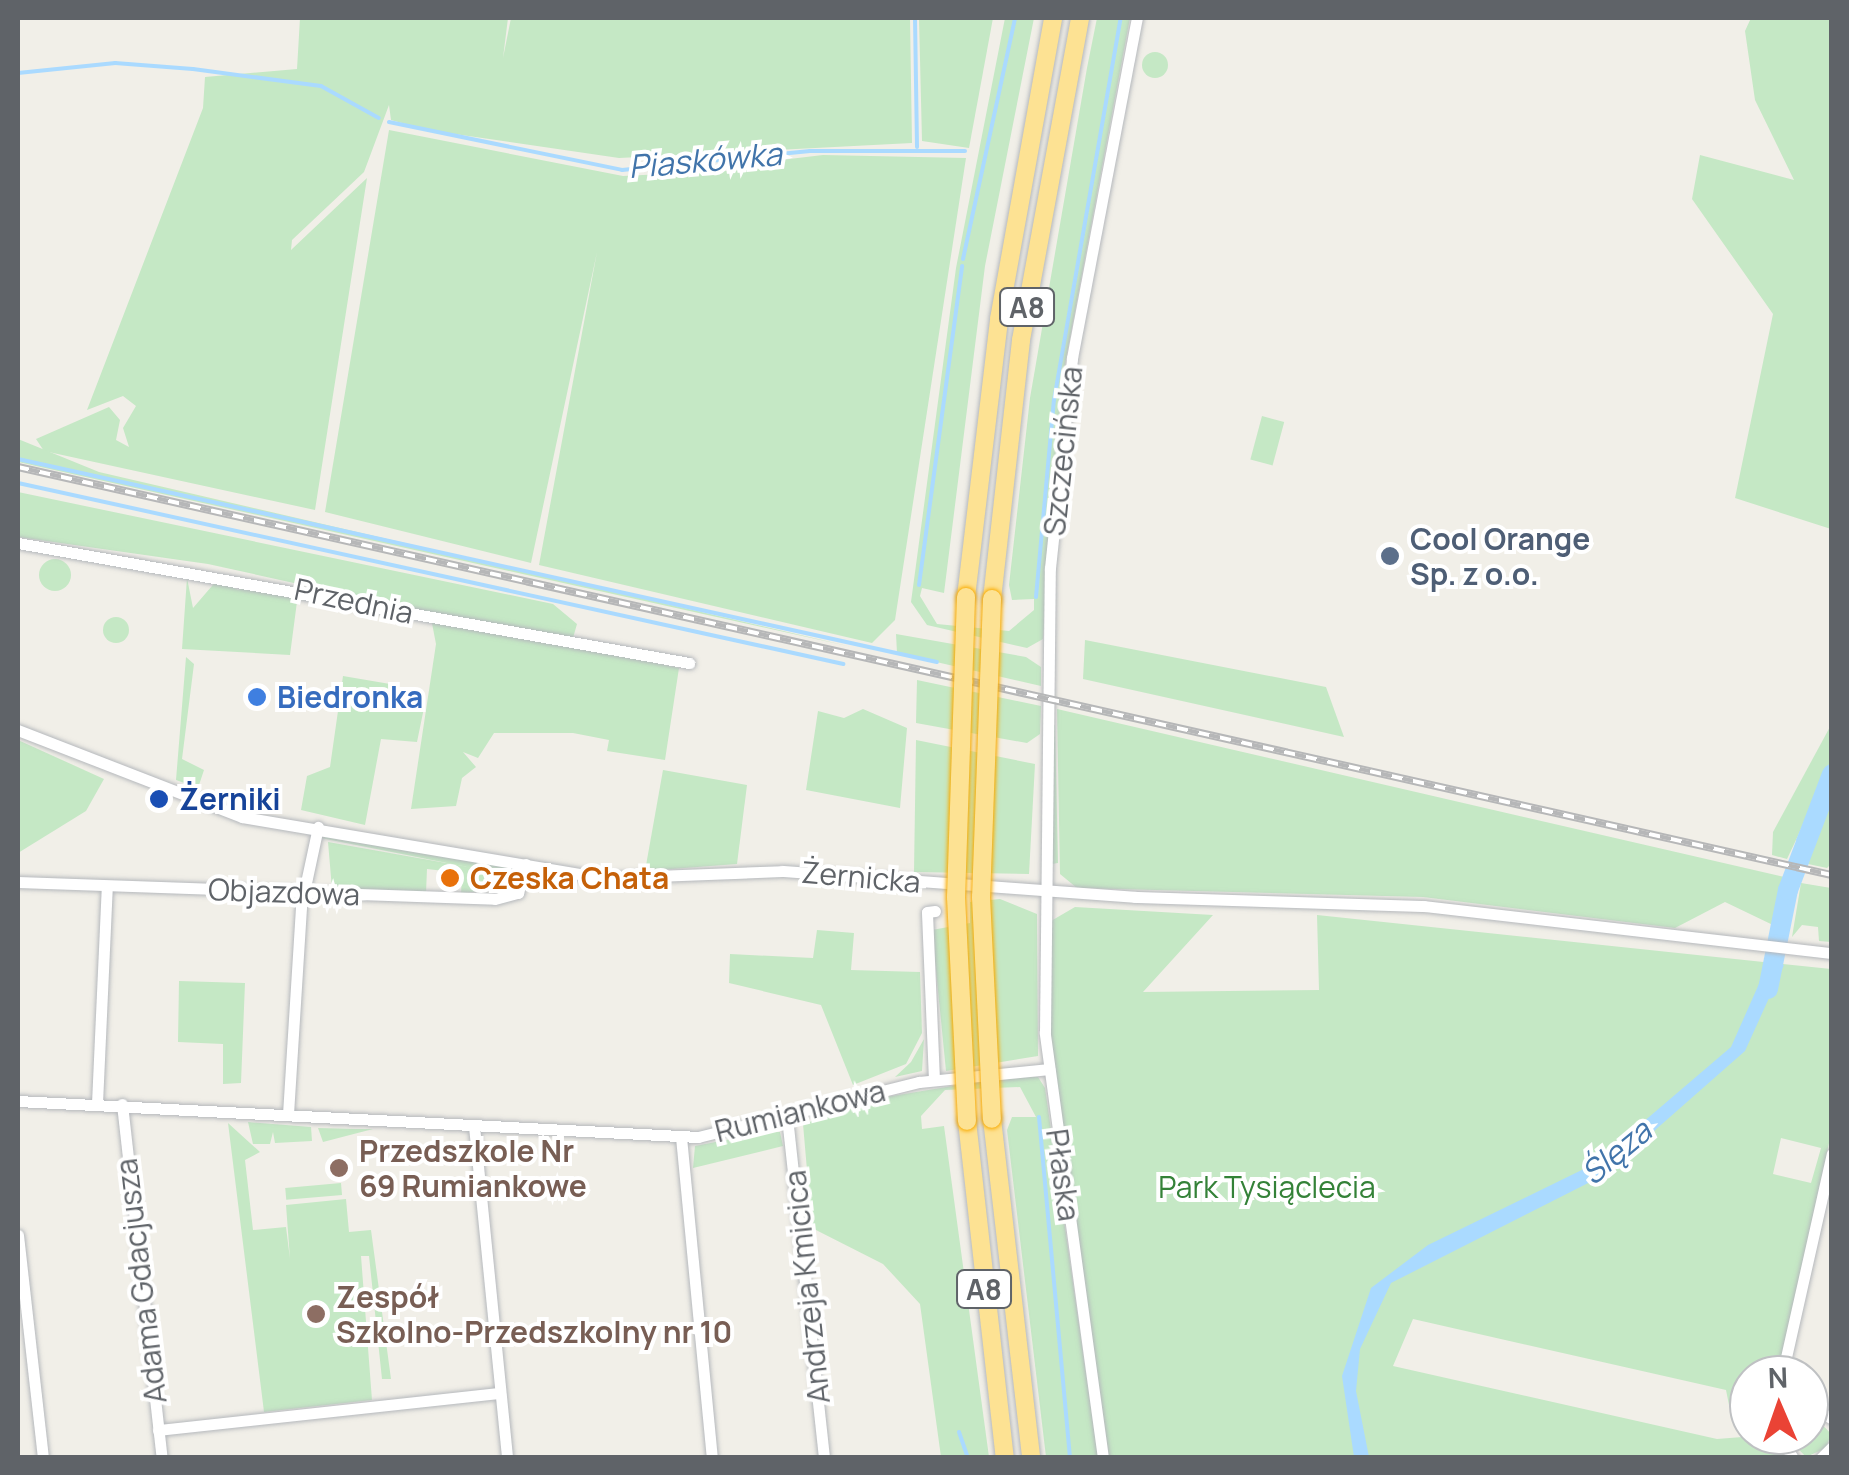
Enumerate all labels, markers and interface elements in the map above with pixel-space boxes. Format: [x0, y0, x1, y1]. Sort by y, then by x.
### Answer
water label: Piaskówka [627, 134, 783, 186]
road number: A8 [997, 284, 1057, 330]
street label: Szczecińska [1036, 364, 1090, 538]
place label: Cool Orange Sp. z o.o. [1410, 521, 1590, 592]
marker: Cool Orange Sp. z o.o. [1379, 545, 1401, 567]
street label: Przednia [291, 571, 417, 631]
place label: Biedronka [277, 679, 423, 715]
marker: Biedronka [246, 686, 268, 708]
place label: Żerniki [179, 781, 281, 817]
marker: Żerniki [148, 788, 170, 810]
street label: Żernicka [800, 854, 922, 900]
place label: Czeska Chata [470, 860, 669, 896]
marker: Czeska Chata [439, 867, 461, 889]
street label: Objazdowa [207, 871, 361, 913]
street label: Rumiankowa [711, 1072, 889, 1150]
water label: Ślęza [1573, 1112, 1659, 1192]
street label: Płaska [1039, 1127, 1087, 1223]
place label: Przedszkole Nr 69 Rumiankowe [359, 1133, 587, 1204]
street label: Adama Gdacjusza [108, 1156, 174, 1406]
marker: Przedszkole Nr 69 Rumiankowe [328, 1157, 350, 1179]
street label: Andrzeja Kmicica [777, 1169, 837, 1405]
park label: Park Tysiąclecia [1158, 1169, 1376, 1205]
road number: A8 [954, 1266, 1014, 1312]
place label: Zespół Szkolno-Przedszkolny nr 10 [336, 1279, 732, 1350]
marker: Zespół Szkolno-Przedszkolny nr 10 [305, 1303, 327, 1325]
north arrow [1729, 1355, 1829, 1455]
text: N [1767, 1358, 1789, 1396]

